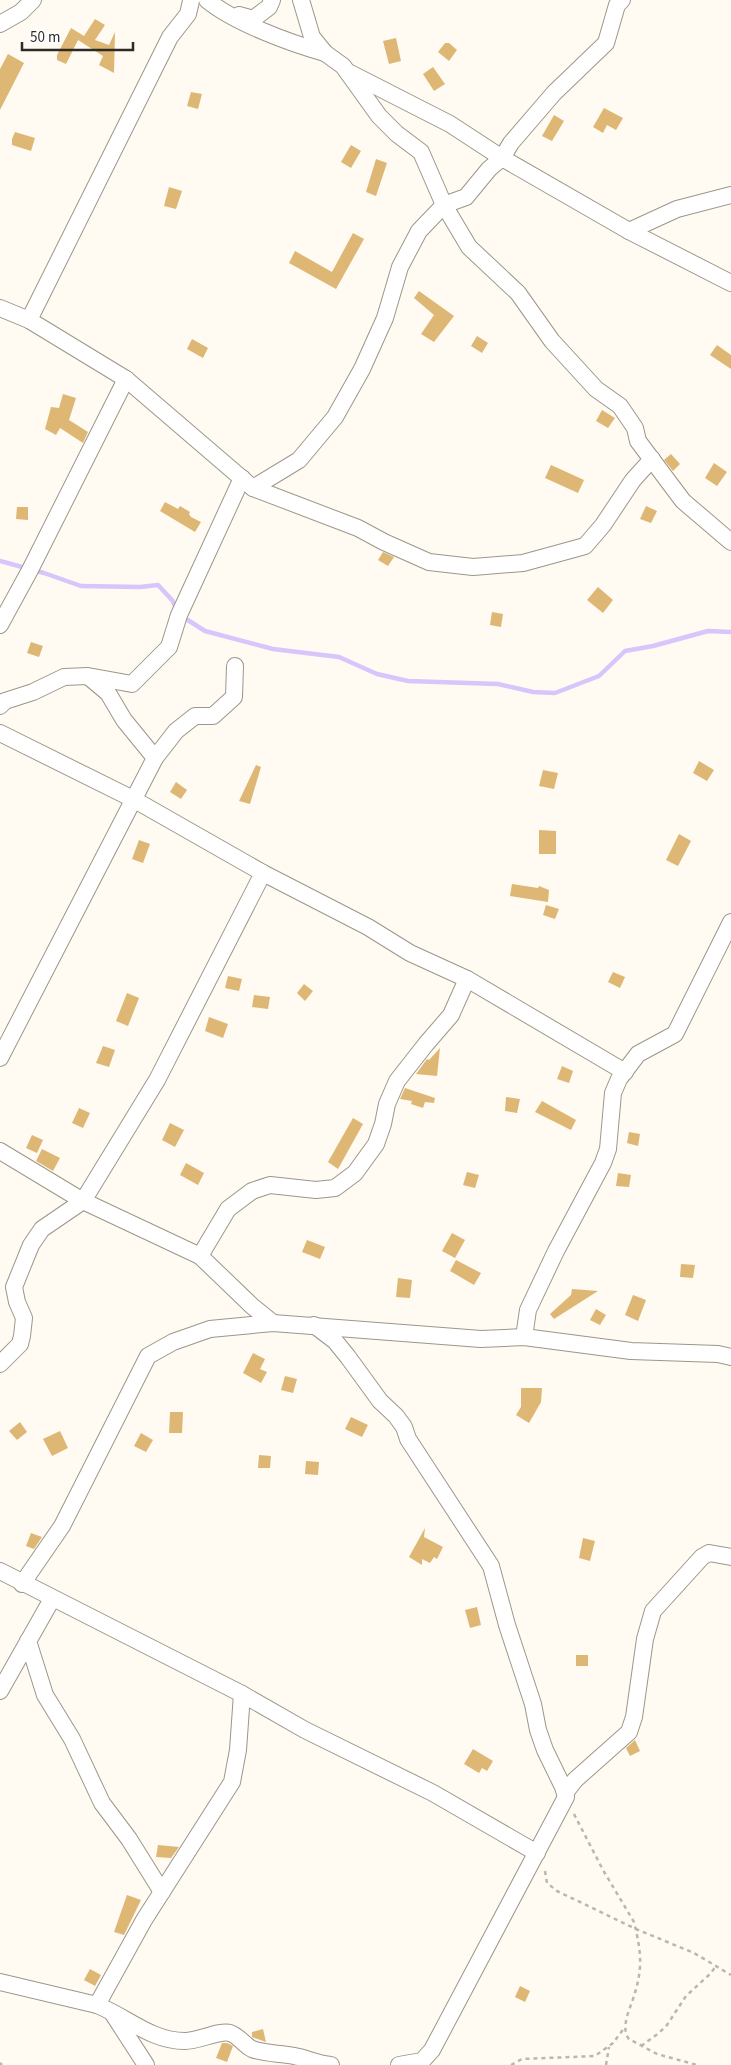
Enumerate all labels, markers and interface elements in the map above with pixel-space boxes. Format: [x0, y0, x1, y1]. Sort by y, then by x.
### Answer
scale bar [22, 20, 134, 52]
text: 50 m [30, 27, 60, 48]

